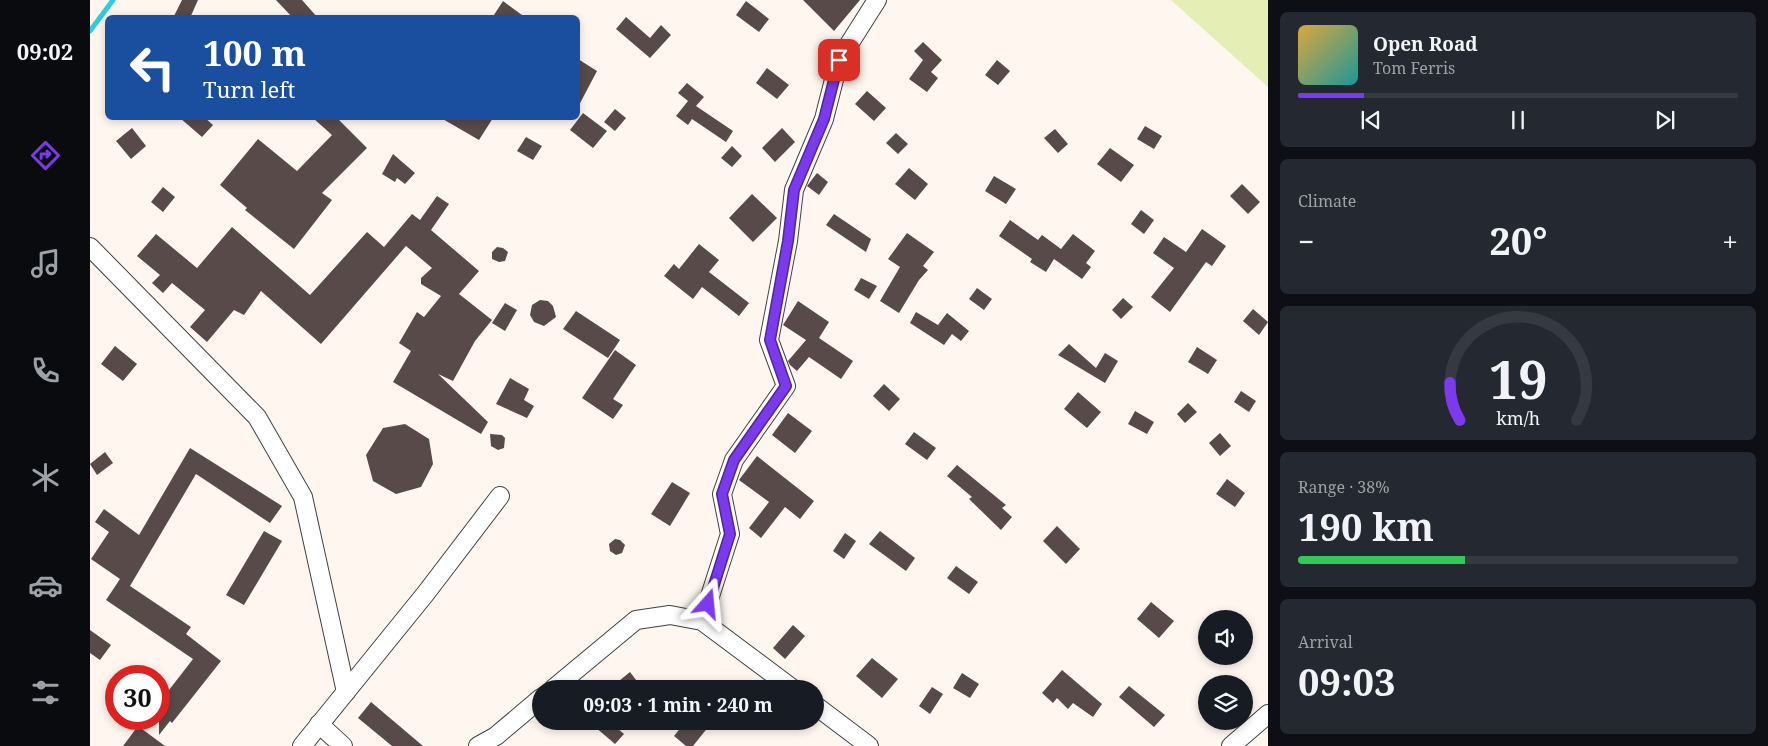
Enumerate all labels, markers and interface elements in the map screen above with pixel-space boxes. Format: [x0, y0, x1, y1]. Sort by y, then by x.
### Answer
text: 100 m [203, 29, 306, 76]
text: Open Road [1373, 31, 1478, 57]
icon: left [120, 35, 185, 100]
text: 09:02 [17, 36, 73, 66]
pin [818, 39, 860, 81]
icon: arrive [825, 46, 853, 74]
text: Tom Ferris [1373, 57, 1455, 79]
text: Turn left [203, 74, 295, 104]
icon: previous [1357, 106, 1385, 134]
icon: pause [1504, 106, 1532, 134]
icon: next [1651, 106, 1679, 134]
icon: directions [28, 138, 63, 173]
text: Climate [1298, 190, 1356, 212]
text: 20° [1489, 214, 1547, 266]
text: − [1298, 222, 1314, 260]
text: + [1722, 222, 1738, 260]
icon: music [28, 246, 63, 281]
text: 19 [1489, 343, 1547, 414]
icon: phone [28, 353, 63, 388]
text: km/h [1496, 406, 1540, 430]
icon: climate [28, 460, 63, 495]
text: Range · 38% [1298, 476, 1390, 498]
text: 190 km [1298, 500, 1434, 552]
icon: car [28, 568, 63, 603]
position arrow [681, 577, 733, 629]
map controls [1198, 610, 1253, 730]
button: sound [1198, 610, 1253, 665]
text: Arrival [1298, 631, 1353, 653]
text: 09:03 [1298, 655, 1395, 707]
speed limit sign: 30 [105, 665, 170, 730]
icon: filters [28, 675, 63, 710]
button: layers [1198, 675, 1253, 730]
text: 09:03 · 1 min · 240 m [583, 692, 773, 718]

